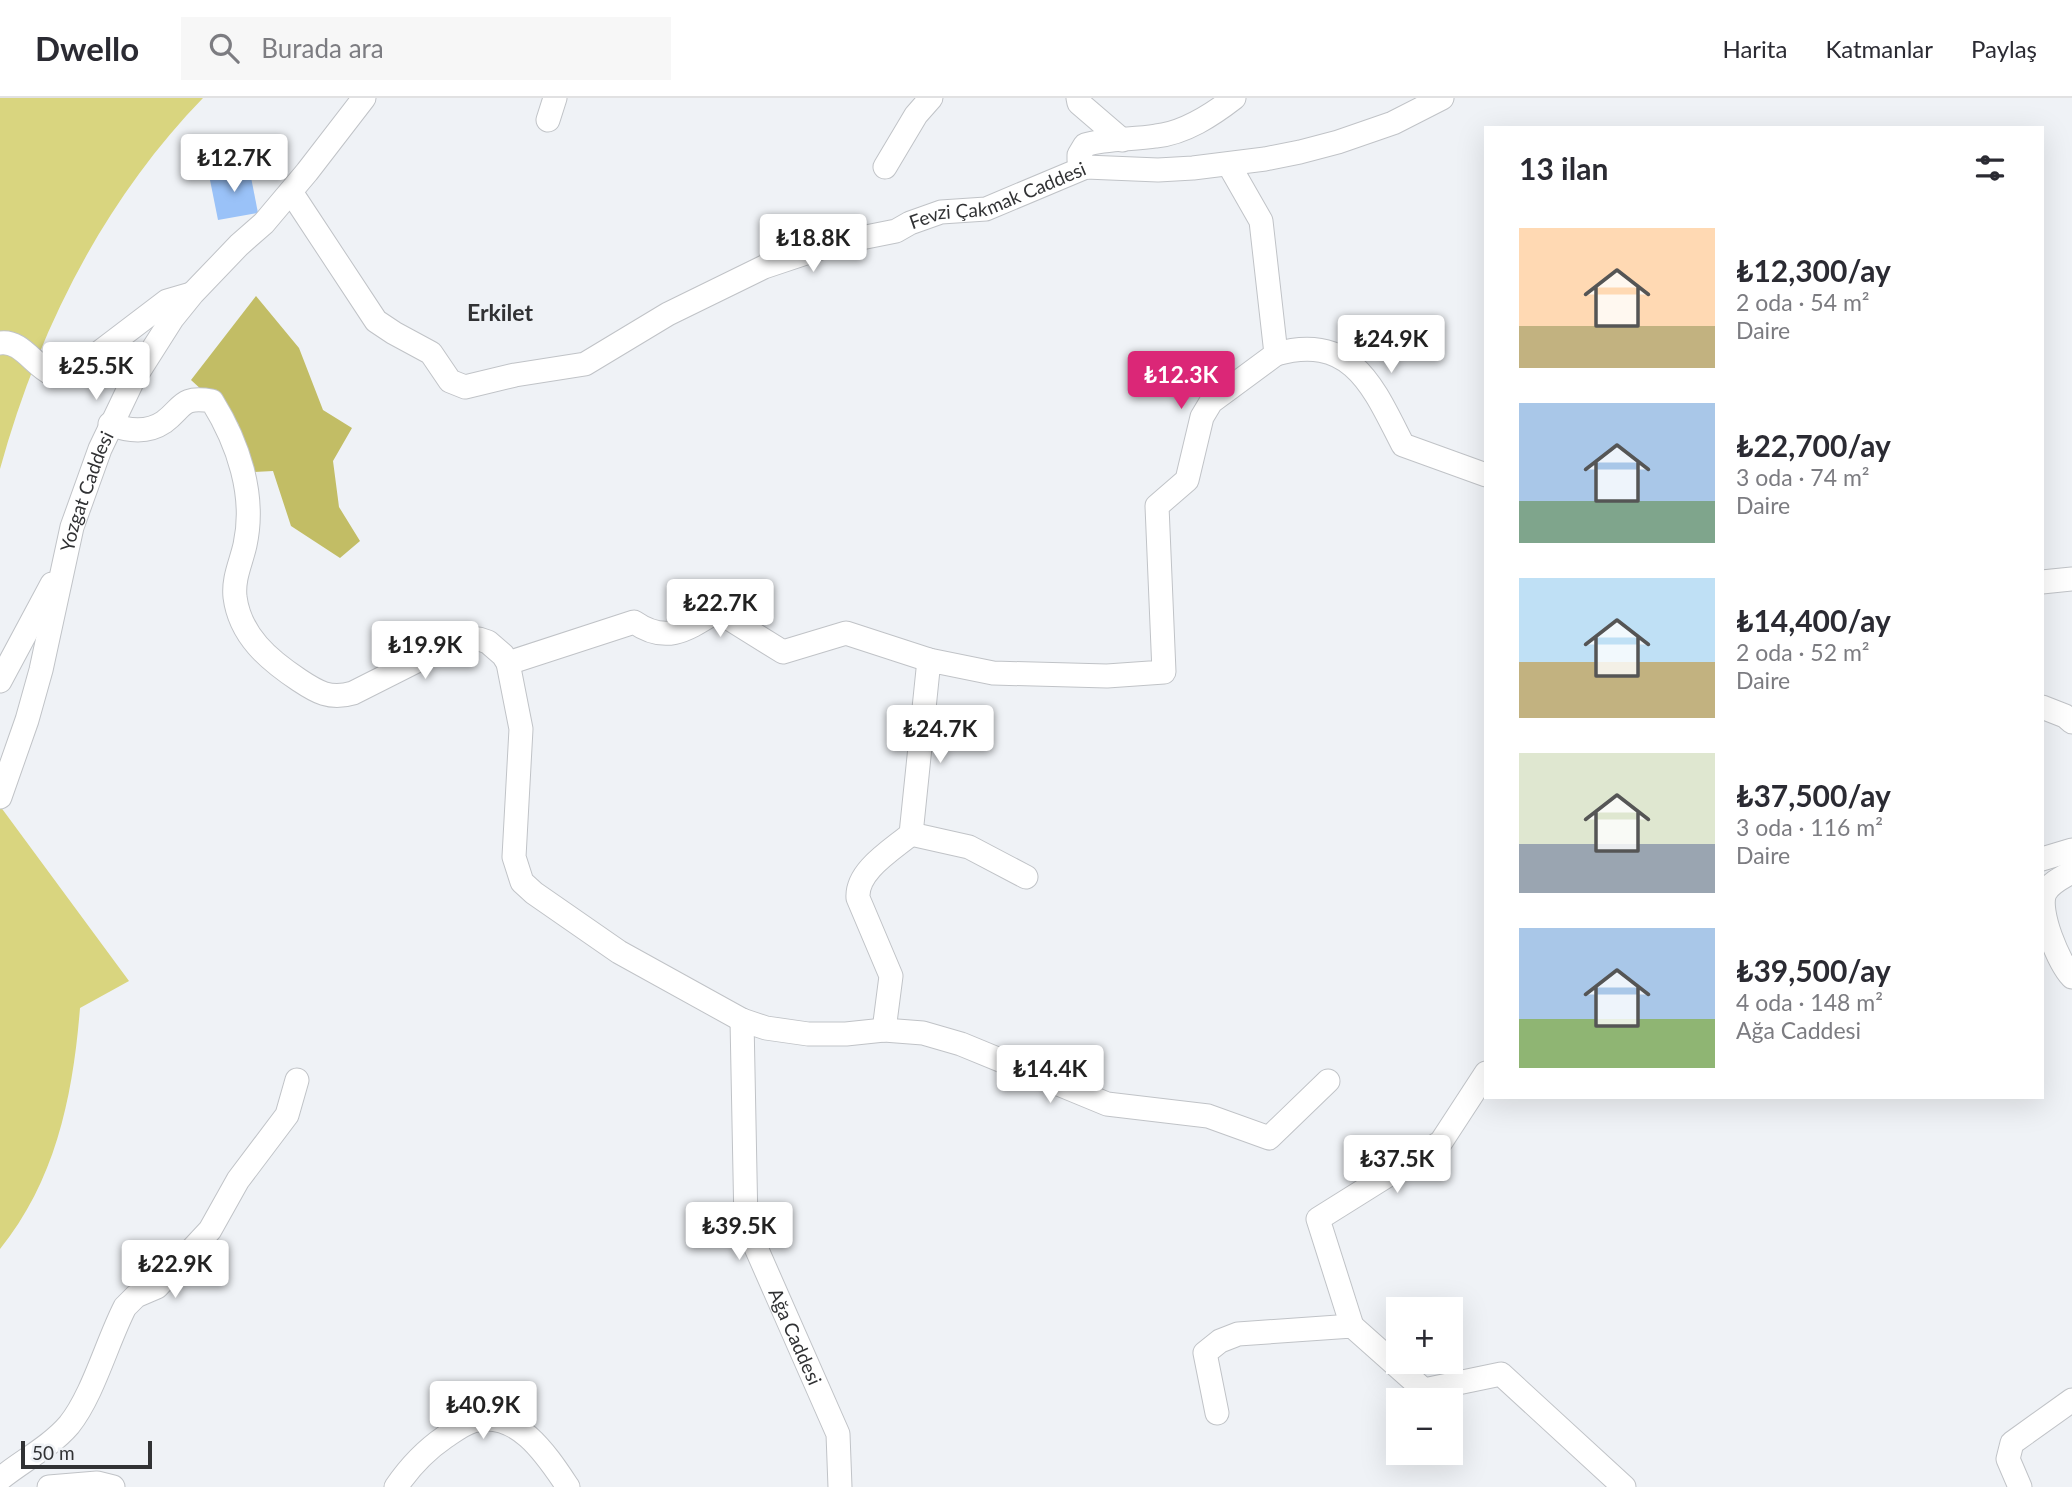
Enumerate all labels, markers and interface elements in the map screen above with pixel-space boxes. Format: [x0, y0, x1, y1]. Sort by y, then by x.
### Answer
search box [181, 17, 671, 80]
text: Dwello [35, 28, 139, 68]
icon: search [205, 29, 243, 67]
text: Burada ara [261, 32, 384, 64]
text: Harita [1722, 34, 1787, 63]
text: Katmanlar [1825, 34, 1933, 63]
text: Paylaş [1971, 34, 2037, 63]
pin: ₺12.7K [177, 134, 291, 194]
text: ₺12.7K [197, 143, 271, 171]
icon: filters [1971, 149, 2009, 187]
text: 13 ilan [1519, 150, 1608, 186]
street label: Fevzi Çakmak Caddesi [906, 156, 1089, 233]
pin: ₺18.8K [756, 214, 870, 274]
text: ₺18.8K [776, 223, 850, 251]
text: ₺12,300/ay [1736, 252, 1891, 288]
icon: home [1575, 256, 1659, 340]
text: 2 oda · 54 m² [1736, 288, 1870, 316]
district label: Erkilet [467, 298, 534, 326]
pin: ₺24.9K [1334, 316, 1448, 375]
text: Daire [1736, 316, 1790, 344]
text: ₺24.9K [1354, 324, 1428, 352]
pin: ₺25.5K [39, 342, 153, 402]
text: ₺25.5K [59, 351, 133, 379]
pin: ₺12.3K [1124, 352, 1238, 411]
text: ₺12.3K [1144, 360, 1218, 388]
street label: Yozgat Caddesi [55, 427, 118, 554]
text: ₺22,700/ay [1736, 427, 1891, 463]
icon: home [1575, 431, 1659, 515]
text: 3 oda · 74 m² [1736, 463, 1870, 491]
text: Daire [1736, 491, 1790, 519]
pin: ₺22.7K [663, 580, 777, 639]
text: ₺22.7K [683, 588, 757, 616]
text: ₺14,400/ay [1736, 602, 1891, 638]
icon: home [1575, 606, 1659, 690]
pin: ₺19.9K [368, 622, 482, 681]
text: ₺19.9K [388, 630, 462, 658]
text: 2 oda · 52 m² [1736, 638, 1870, 666]
text: Daire [1736, 666, 1790, 694]
pin: ₺24.7K [883, 706, 997, 765]
text: ₺24.7K [903, 714, 977, 742]
text: ₺37,500/ay [1736, 777, 1891, 813]
icon: home [1575, 781, 1659, 865]
text: 3 oda · 116 m² [1736, 813, 1883, 841]
text: Daire [1736, 841, 1790, 869]
text: ₺39,500/ay [1736, 952, 1891, 988]
icon: home [1575, 956, 1659, 1040]
text: 4 oda · 148 m² [1736, 988, 1883, 1016]
text: Ağa Caddesi [1736, 1016, 1861, 1044]
pin: ₺14.4K [993, 1046, 1107, 1105]
text: ₺14.4K [1013, 1054, 1087, 1082]
pin: ₺37.5K [1340, 1136, 1454, 1195]
text: ₺37.5K [1360, 1144, 1434, 1172]
pin: ₺39.5K [682, 1202, 796, 1262]
text: ₺39.5K [702, 1211, 776, 1239]
pin: ₺22.9K [118, 1240, 232, 1300]
text: ₺22.9K [138, 1249, 212, 1277]
street label: Ağa Caddesi [764, 1284, 827, 1388]
map controls [1386, 1297, 1463, 1465]
button: + [1386, 1297, 1463, 1374]
pin: ₺40.9K [426, 1382, 540, 1441]
button: − [1386, 1388, 1463, 1465]
text: ₺40.9K [446, 1390, 520, 1418]
scale bar [21, 1438, 152, 1470]
text: 50 m [32, 1441, 75, 1464]

